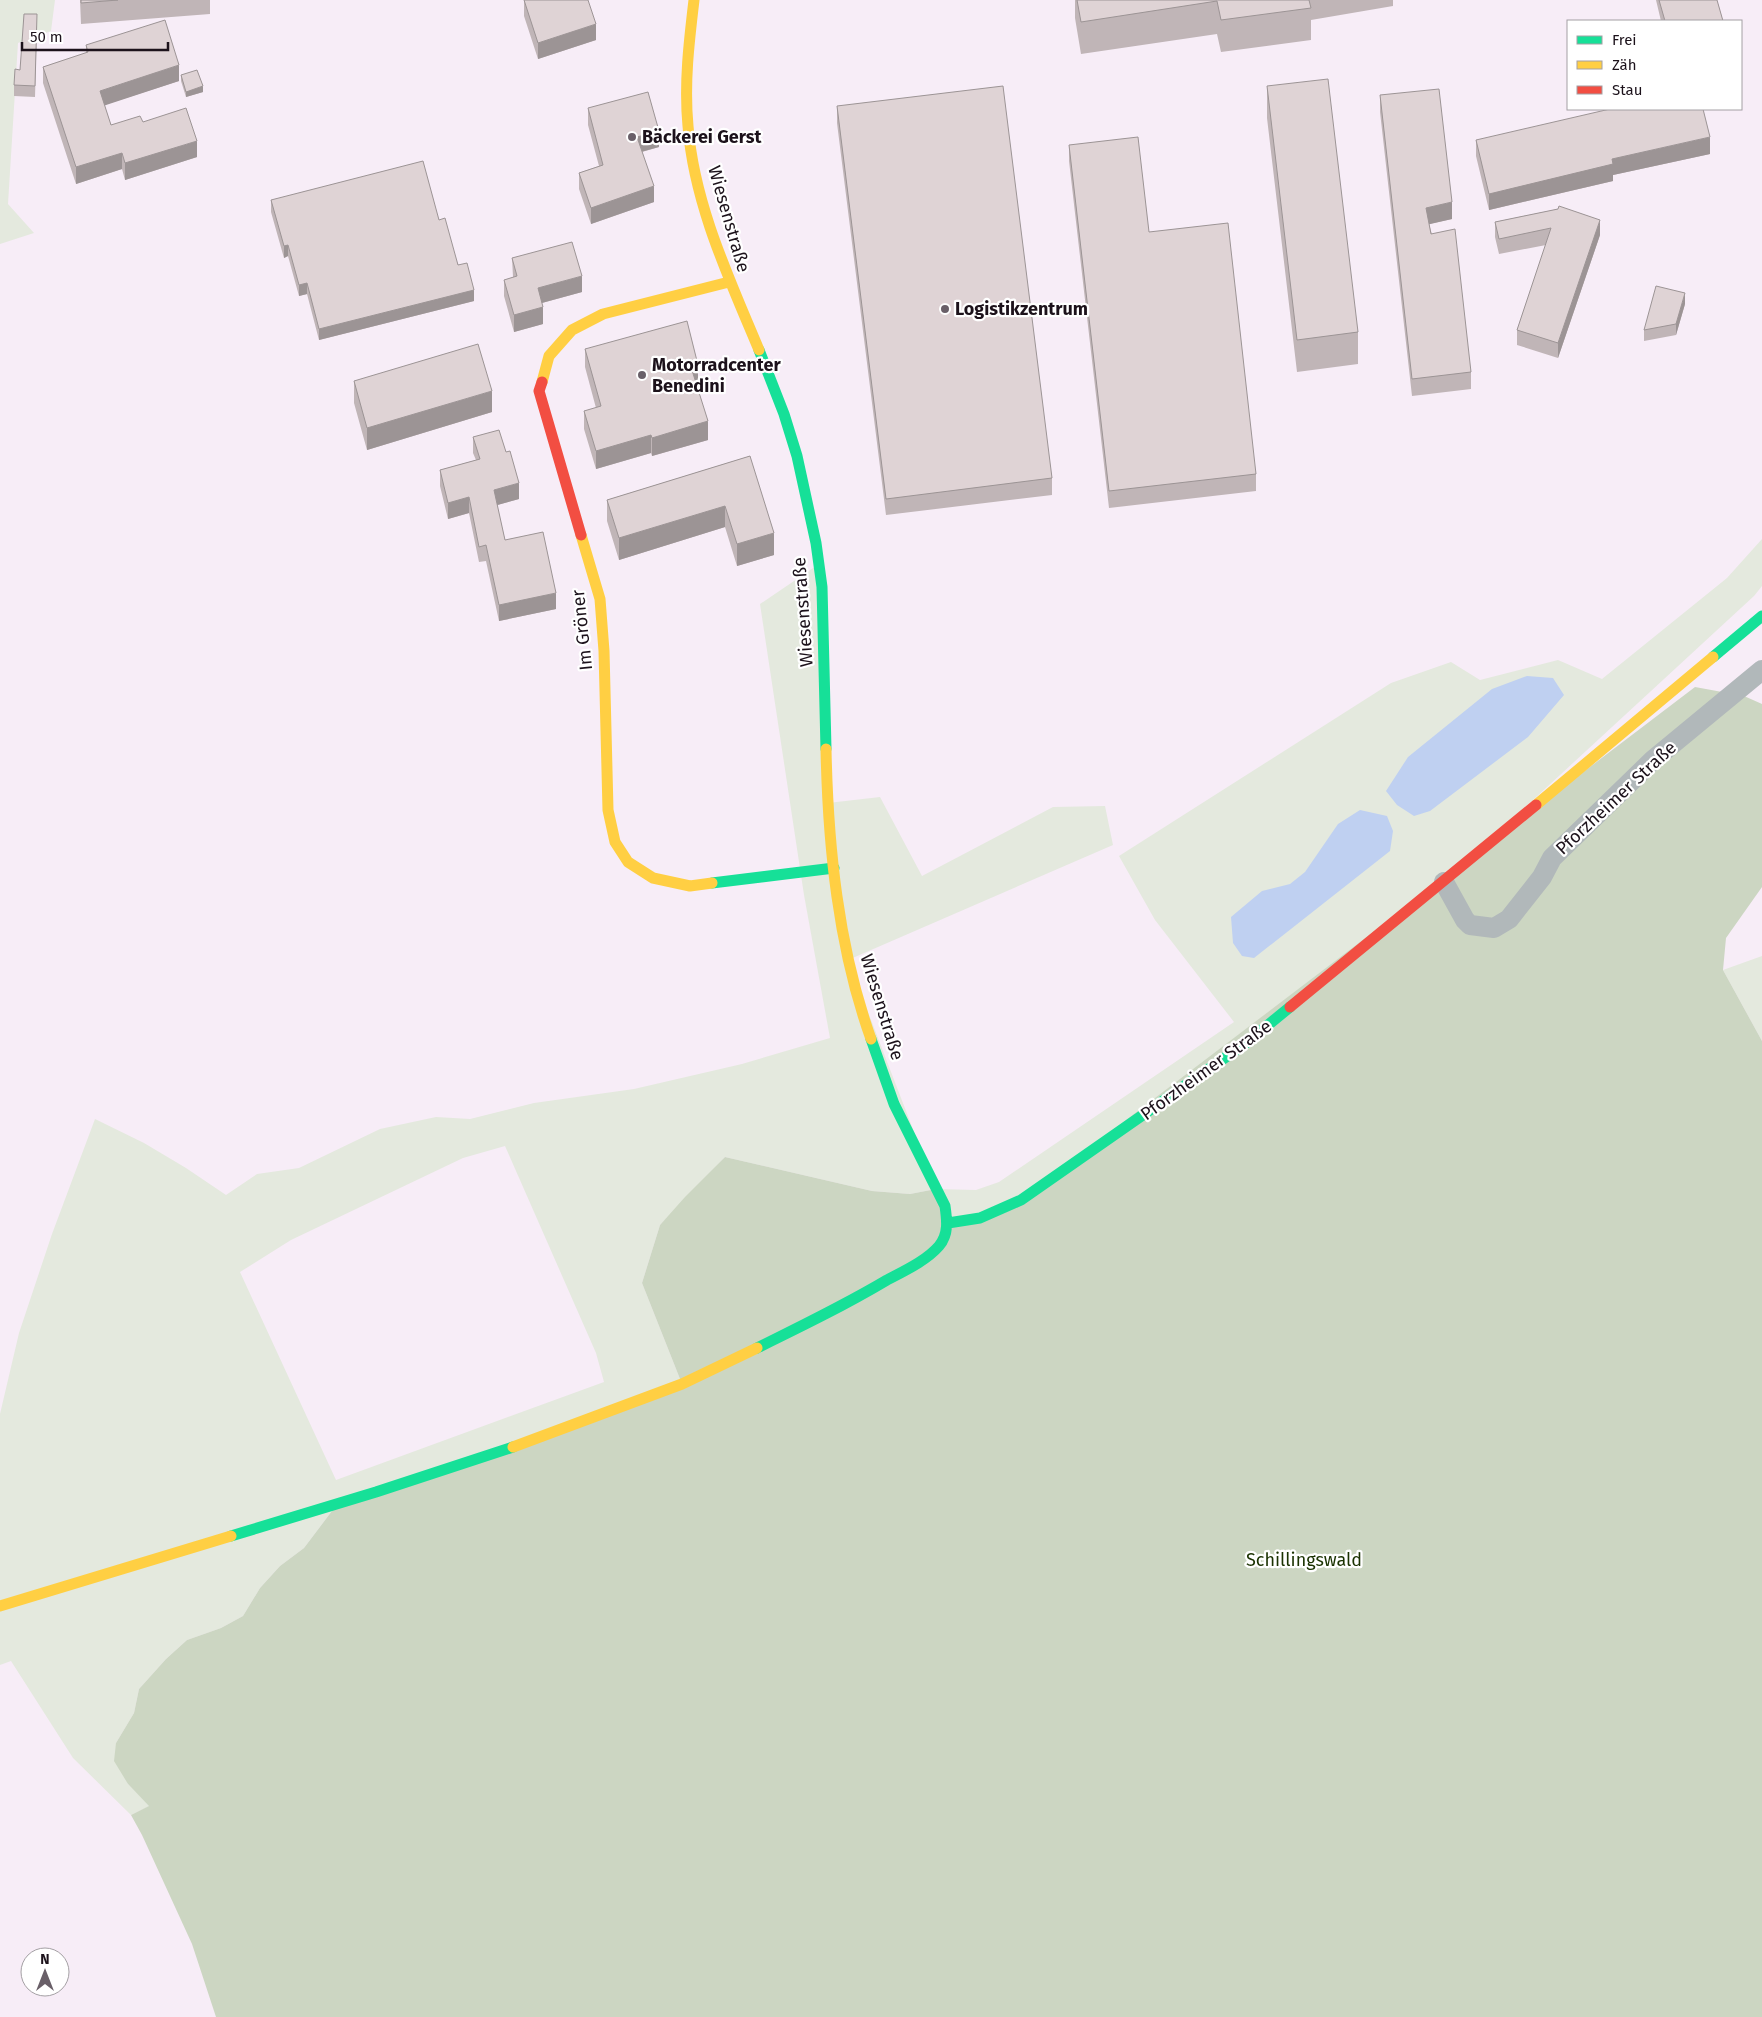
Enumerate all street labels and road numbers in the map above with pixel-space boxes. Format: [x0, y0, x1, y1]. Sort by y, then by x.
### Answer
street label: Wiesenstraße [703, 163, 755, 275]
street label: Wiesenstraße [788, 556, 818, 668]
street label: Im Gröner [567, 588, 597, 671]
street label: Pforzheimer Straße [1551, 737, 1681, 859]
street label: Wiesenstraße [855, 951, 909, 1063]
street label: Pforzheimer Straße [1136, 1015, 1276, 1125]

